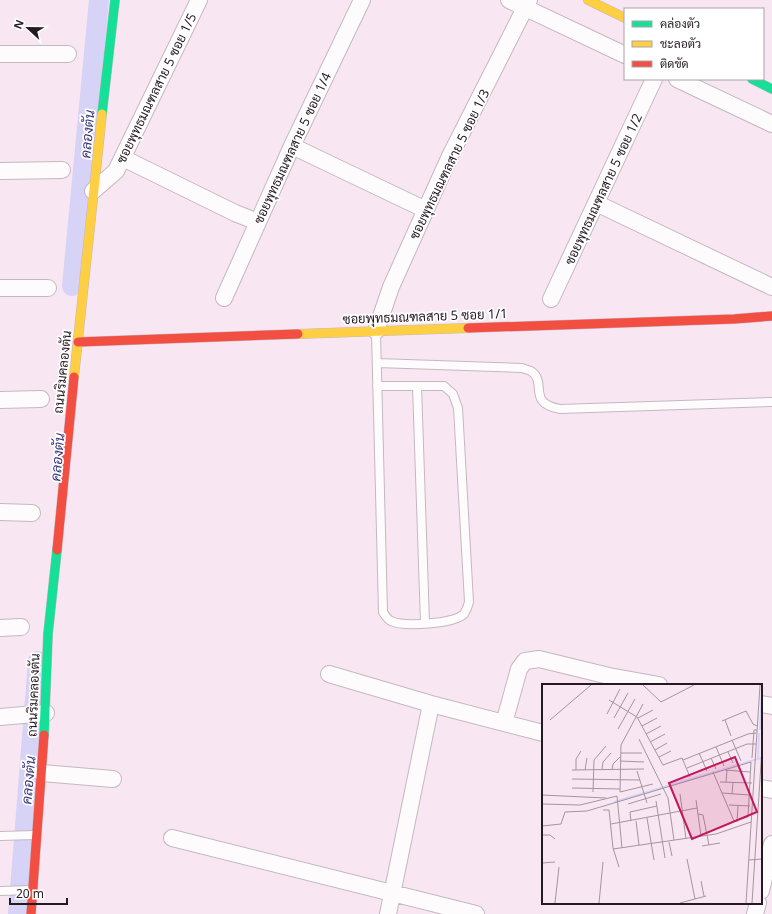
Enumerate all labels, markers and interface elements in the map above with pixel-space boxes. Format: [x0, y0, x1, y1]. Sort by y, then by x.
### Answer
north arrow [8, 8, 48, 48]
legend [624, 8, 764, 80]
street label: ซอยพุทธมณฑลสาย 5 ซอย 1/5 [112, 10, 201, 167]
text: คล่องตัว [660, 15, 700, 32]
text: N [10, 17, 27, 31]
text: ชะลอตัว [660, 35, 701, 52]
text: ติดขัด [660, 55, 689, 72]
street label: ซอยพุทธมณฑลสาย 5 ซอย 1/4 [249, 69, 336, 227]
street label: ซอยพุทธมณฑลสาย 5 ซอย 1/3 [405, 86, 494, 243]
water label: คลองตัน [75, 109, 99, 159]
street label: ซอยพุทธมณฑลสาย 5 ซอย 1/2 [560, 110, 647, 268]
street label: ซอยพุทธมณฑลสาย 5 ซอย 1/1 [342, 304, 508, 329]
street label: ถนนริมคลองตัน [49, 330, 75, 414]
water label: คลองตัน [45, 432, 69, 482]
street label: ถนนริมคลองตัน [23, 653, 43, 737]
inset map [542, 684, 762, 904]
water label: คลองตัน [16, 755, 40, 805]
scale bar [10, 880, 67, 906]
text: 20 m [16, 885, 44, 902]

